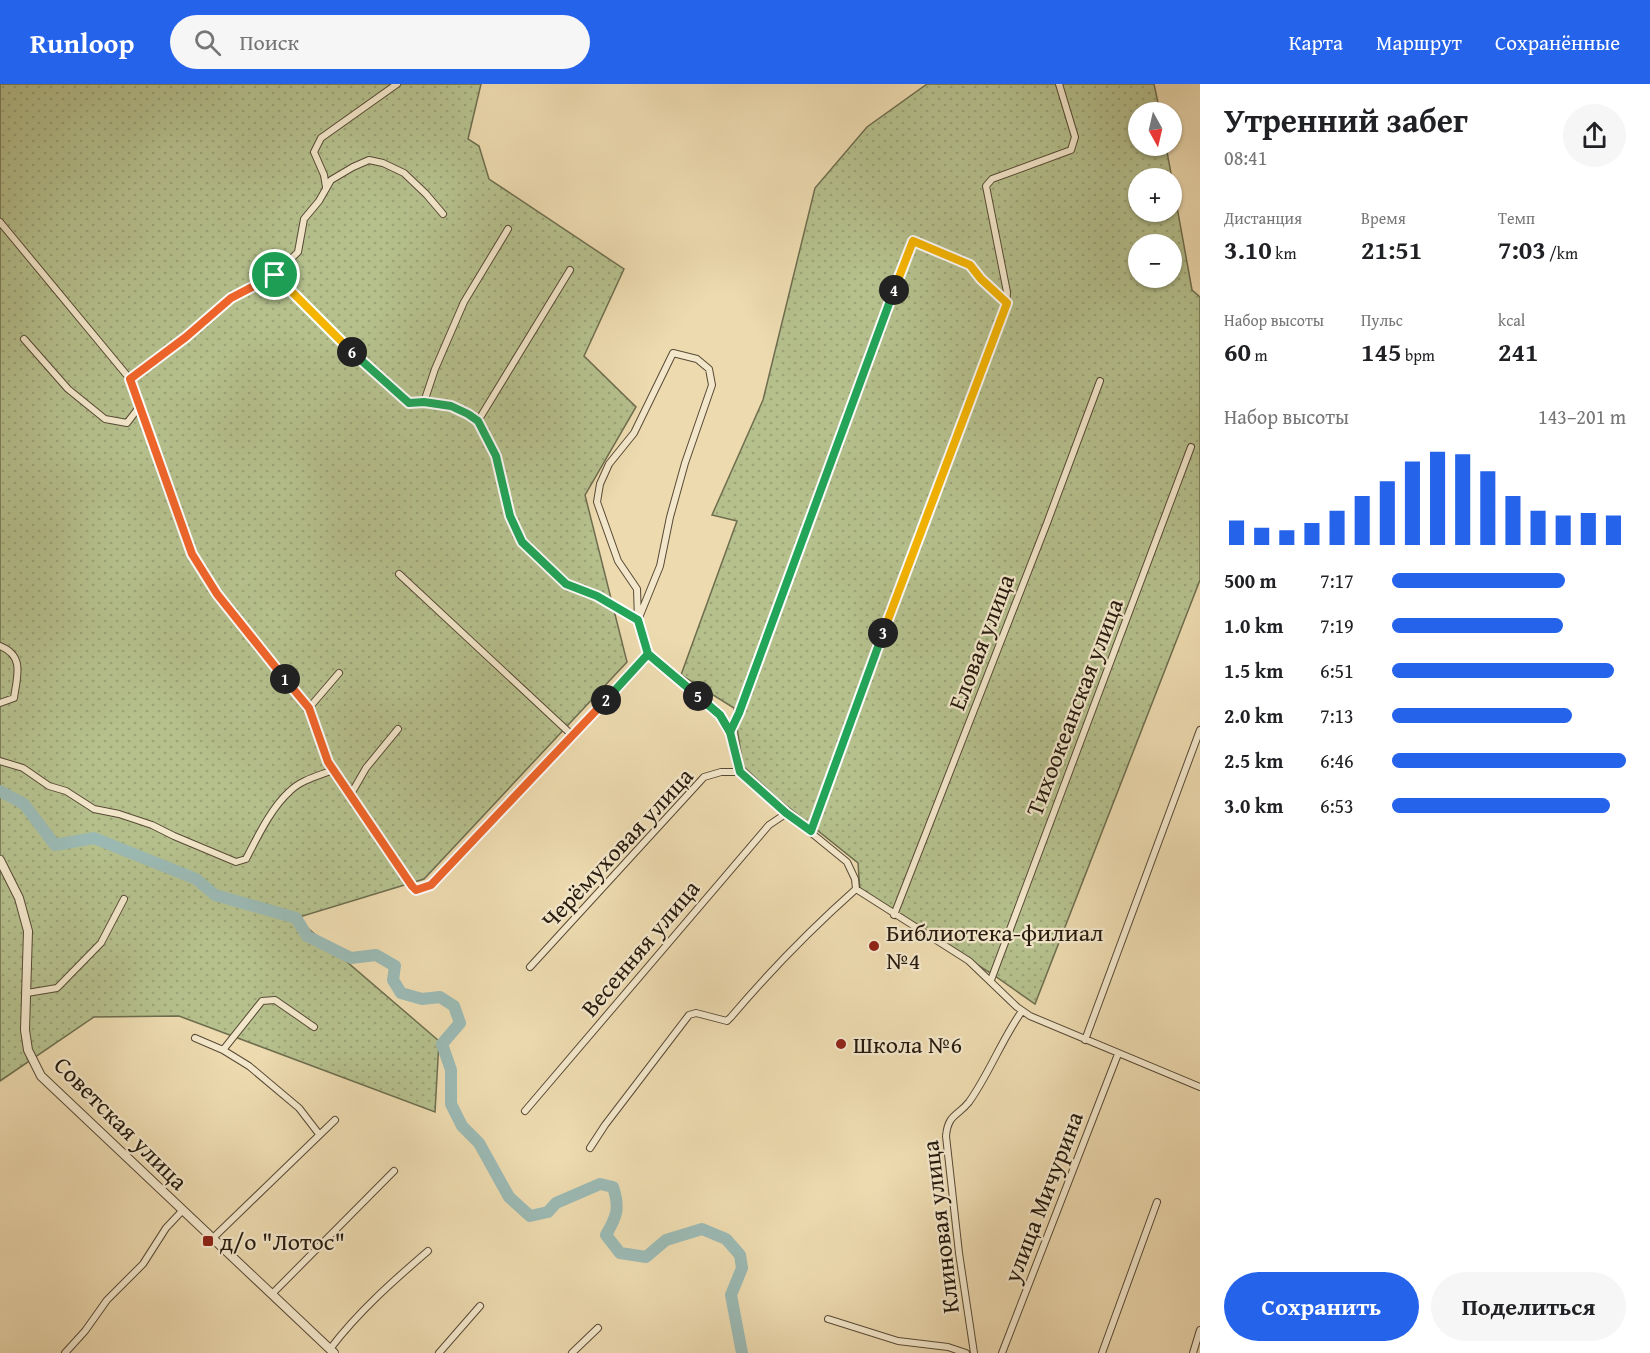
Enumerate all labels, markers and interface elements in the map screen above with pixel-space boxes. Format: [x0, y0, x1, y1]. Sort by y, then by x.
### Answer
search box [170, 15, 590, 69]
text: Runloop [30, 22, 134, 63]
icon: search [191, 26, 224, 59]
text: Поиск [239, 26, 299, 58]
text: Карта [1289, 27, 1343, 58]
text: Маршрут [1376, 27, 1462, 58]
text: Сохранённые [1495, 27, 1620, 58]
text: Утренний забег [1224, 96, 1468, 144]
north arrow [1128, 102, 1182, 156]
map controls [1128, 102, 1182, 288]
button: share [1563, 104, 1626, 167]
text: 08:41 [1224, 143, 1267, 172]
button: + [1128, 168, 1182, 222]
text: Дистанция [1224, 206, 1302, 230]
text: Время [1361, 206, 1406, 230]
text: Темп [1498, 206, 1535, 230]
text: 3.10 [1224, 230, 1272, 269]
text: 21:51 [1361, 230, 1422, 269]
text: 7:03 [1498, 230, 1546, 269]
button: − [1128, 234, 1182, 288]
text: km [1272, 241, 1296, 265]
text: /km [1546, 241, 1578, 265]
pin [249, 249, 300, 300]
icon: arrive [258, 258, 291, 291]
pin: 4 [879, 275, 909, 305]
text: 4 [890, 278, 898, 302]
text: Набор высоты [1224, 308, 1324, 332]
text: Пульс [1361, 308, 1403, 332]
text: kcal [1498, 308, 1525, 332]
text: 60 [1224, 332, 1251, 371]
text: 145 [1361, 332, 1401, 371]
text: 241 [1498, 332, 1538, 371]
pin: 6 [337, 337, 367, 367]
text: 6 [348, 340, 356, 364]
text: m [1251, 343, 1268, 367]
text: bpm [1401, 343, 1435, 367]
text: Набор высоты [1224, 402, 1349, 431]
text: 143–201 m [1538, 402, 1626, 431]
text: 500 m [1224, 566, 1277, 595]
text: 7:17 [1320, 566, 1354, 595]
street label: Еловая улица [939, 568, 1023, 715]
street label: Тихоокеанская улица [1016, 593, 1132, 821]
text: 1.0 km [1224, 611, 1283, 640]
text: 7:19 [1320, 611, 1354, 640]
pin: 3 [868, 618, 898, 648]
text: 3 [879, 621, 887, 645]
text: 1.5 km [1224, 656, 1283, 685]
text: 6:51 [1320, 656, 1354, 685]
pin: 1 [270, 664, 300, 694]
text: 1 [281, 667, 289, 691]
pin: 5 [683, 681, 713, 711]
text: 5 [694, 684, 702, 708]
pin: 2 [591, 685, 621, 715]
text: 2 [602, 688, 610, 712]
text: 2.0 km [1224, 701, 1283, 730]
text: 7:13 [1320, 701, 1354, 730]
text: 2.5 km [1224, 746, 1283, 775]
text: 6:46 [1320, 746, 1354, 775]
street label: Черёмуховая улица [533, 759, 702, 936]
text: 3.0 km [1224, 791, 1283, 820]
text: 6:53 [1320, 791, 1354, 820]
street label: Весенняя улица [572, 872, 708, 1024]
place label: Библиотека-филиал №4 [886, 915, 1103, 978]
marker: Библиотека-филиал №4 [867, 939, 881, 953]
place label: Школа №6 [853, 1027, 962, 1062]
marker: Школа №6 [834, 1037, 848, 1051]
street label: Советская улица [46, 1048, 196, 1198]
street label: улица Мичурина [994, 1106, 1092, 1289]
street label: Клиновая улица [912, 1138, 968, 1315]
place label: д/о "Лотос" [220, 1224, 345, 1259]
marker: д/о "Лотос" [201, 1234, 215, 1248]
button: Сохранить [1224, 1272, 1419, 1341]
button: Поделиться [1431, 1272, 1626, 1341]

